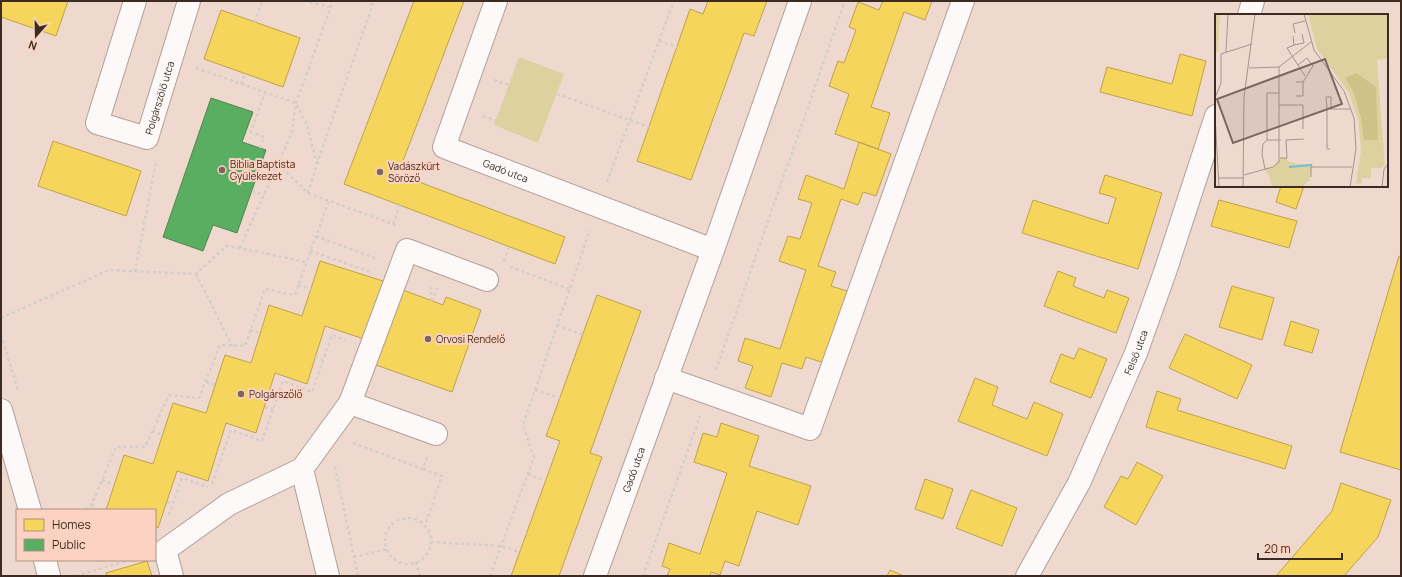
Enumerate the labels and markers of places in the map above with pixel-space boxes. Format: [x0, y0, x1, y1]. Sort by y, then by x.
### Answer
place label: Biblia Baptista Gyülekezet [230, 157, 295, 183]
place label: Vadászkürt Söröző [388, 159, 440, 185]
marker: Biblia Baptista Gyülekezet [217, 165, 227, 175]
marker: Vadászkürt Söröző [375, 167, 385, 177]
place label: Orvosi Rendelő [436, 332, 505, 346]
marker: Orvosi Rendelő [423, 334, 433, 344]
place label: Polgárszőlő [249, 387, 303, 401]
marker: Polgárszőlő [236, 389, 246, 399]

